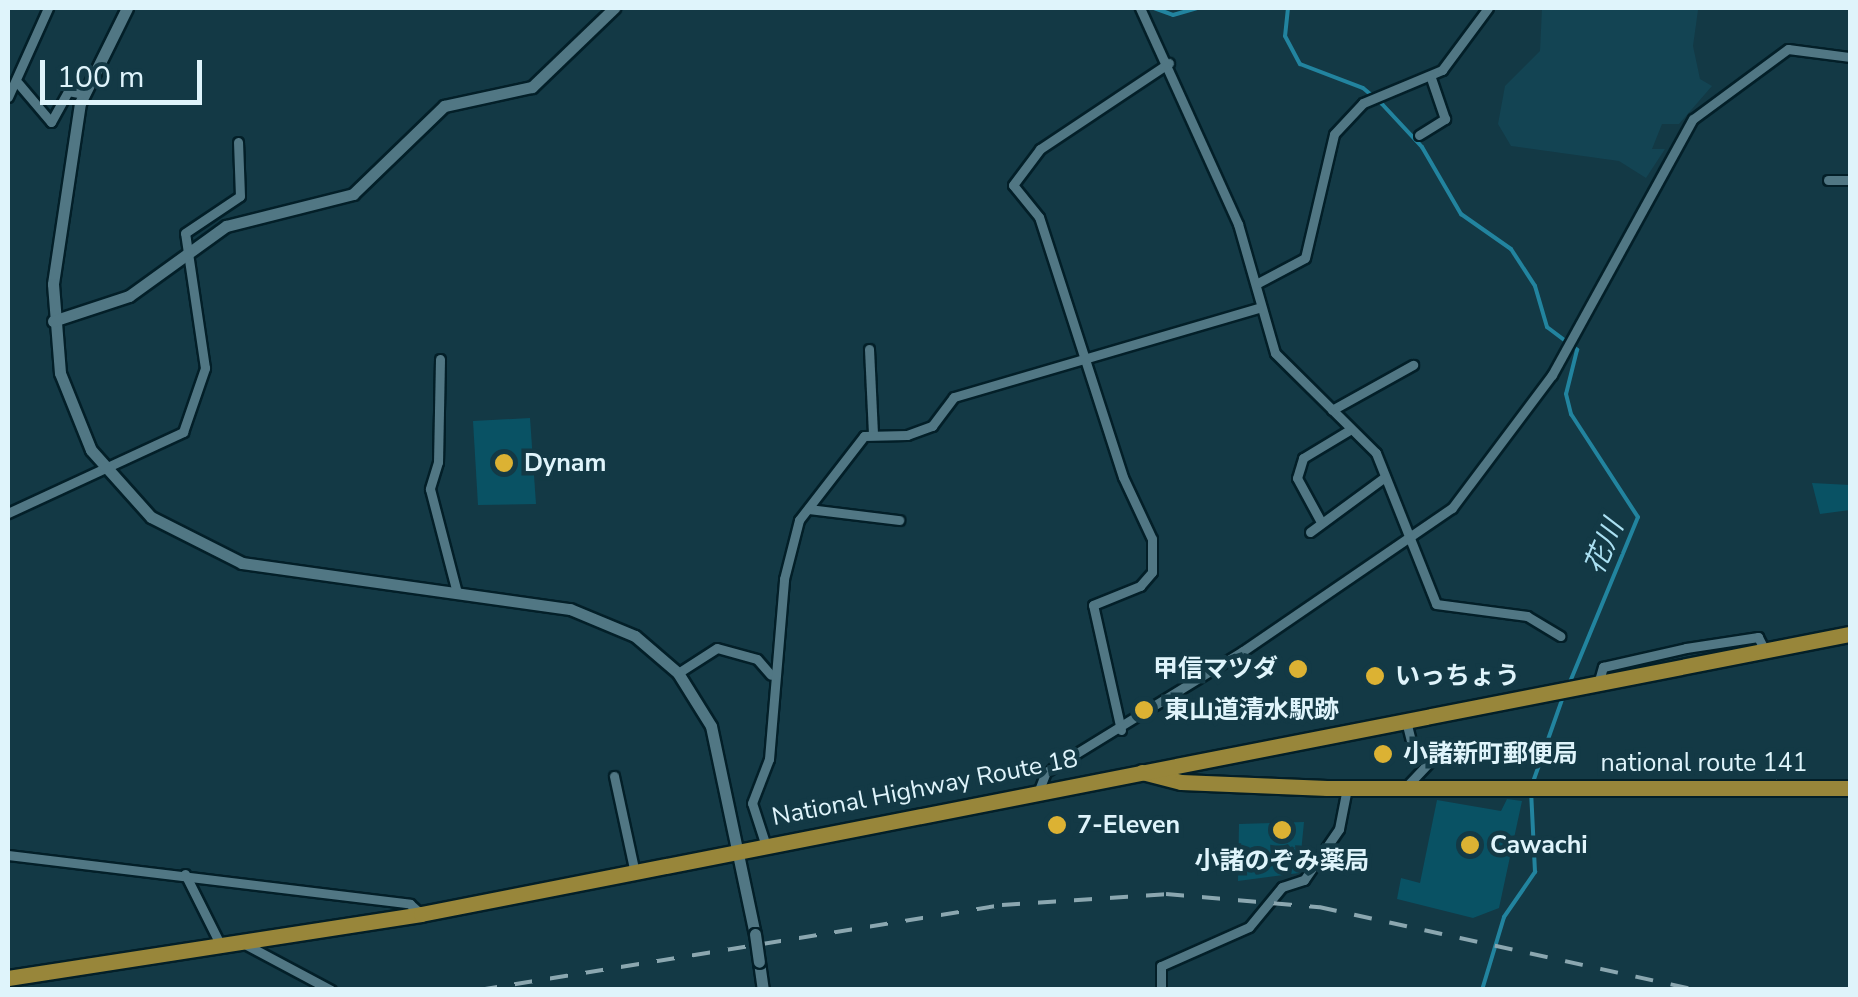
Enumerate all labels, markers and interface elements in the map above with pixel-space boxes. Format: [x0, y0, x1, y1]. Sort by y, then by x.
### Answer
scale bar [45, 40, 208, 102]
text: 100 m [57, 57, 144, 98]
place label: Dynam [524, 448, 606, 478]
marker: Dynam [493, 452, 515, 474]
water label: 花川 [1578, 515, 1630, 579]
place label: 甲信マツダ [1153, 654, 1278, 684]
marker: 甲信マツダ [1287, 658, 1309, 680]
place label: いっちょう [1395, 661, 1520, 691]
marker: いっちょう [1364, 665, 1386, 687]
place label: 東山道清水駅跡 [1164, 695, 1339, 725]
marker: 東山道清水駅跡 [1133, 699, 1155, 721]
place label: 小諸新町郵便局 [1403, 739, 1578, 769]
marker: 小諸新町郵便局 [1372, 743, 1394, 765]
street label: National Highway Route 18 [770, 744, 1080, 832]
street label: national route 141 [1600, 748, 1808, 778]
place label: 7-Eleven [1077, 810, 1180, 840]
marker: 7-Eleven [1046, 814, 1068, 836]
marker: 小諸のぞみ薬局 [1271, 819, 1293, 841]
place label: Cawachi [1490, 830, 1588, 860]
marker: Cawachi [1459, 834, 1481, 856]
place label: 小諸のぞみ薬局 [1195, 846, 1369, 876]

